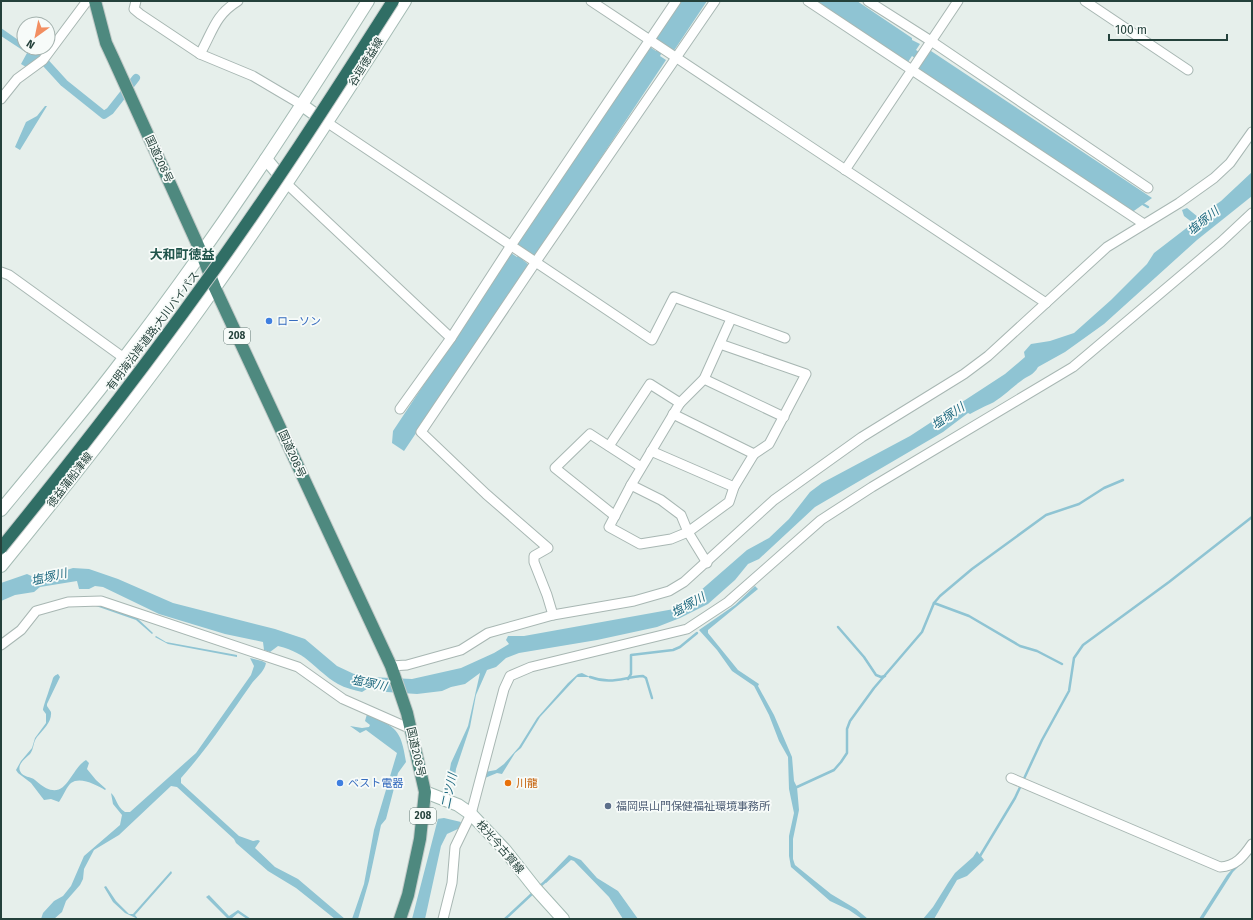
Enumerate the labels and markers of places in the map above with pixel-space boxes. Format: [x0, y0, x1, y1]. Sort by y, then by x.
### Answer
place label: ローソン [277, 315, 321, 328]
marker: ローソン [264, 316, 274, 326]
place label: ベスト電器 [348, 777, 403, 790]
place label: 川龍 [516, 777, 538, 790]
marker: ベスト電器 [335, 778, 345, 788]
marker: 川龍 [503, 778, 513, 788]
place label: 福岡県山門保健福祉環境事務所 [616, 800, 771, 813]
marker: 福岡県山門保健福祉環境事務所 [603, 801, 613, 811]

